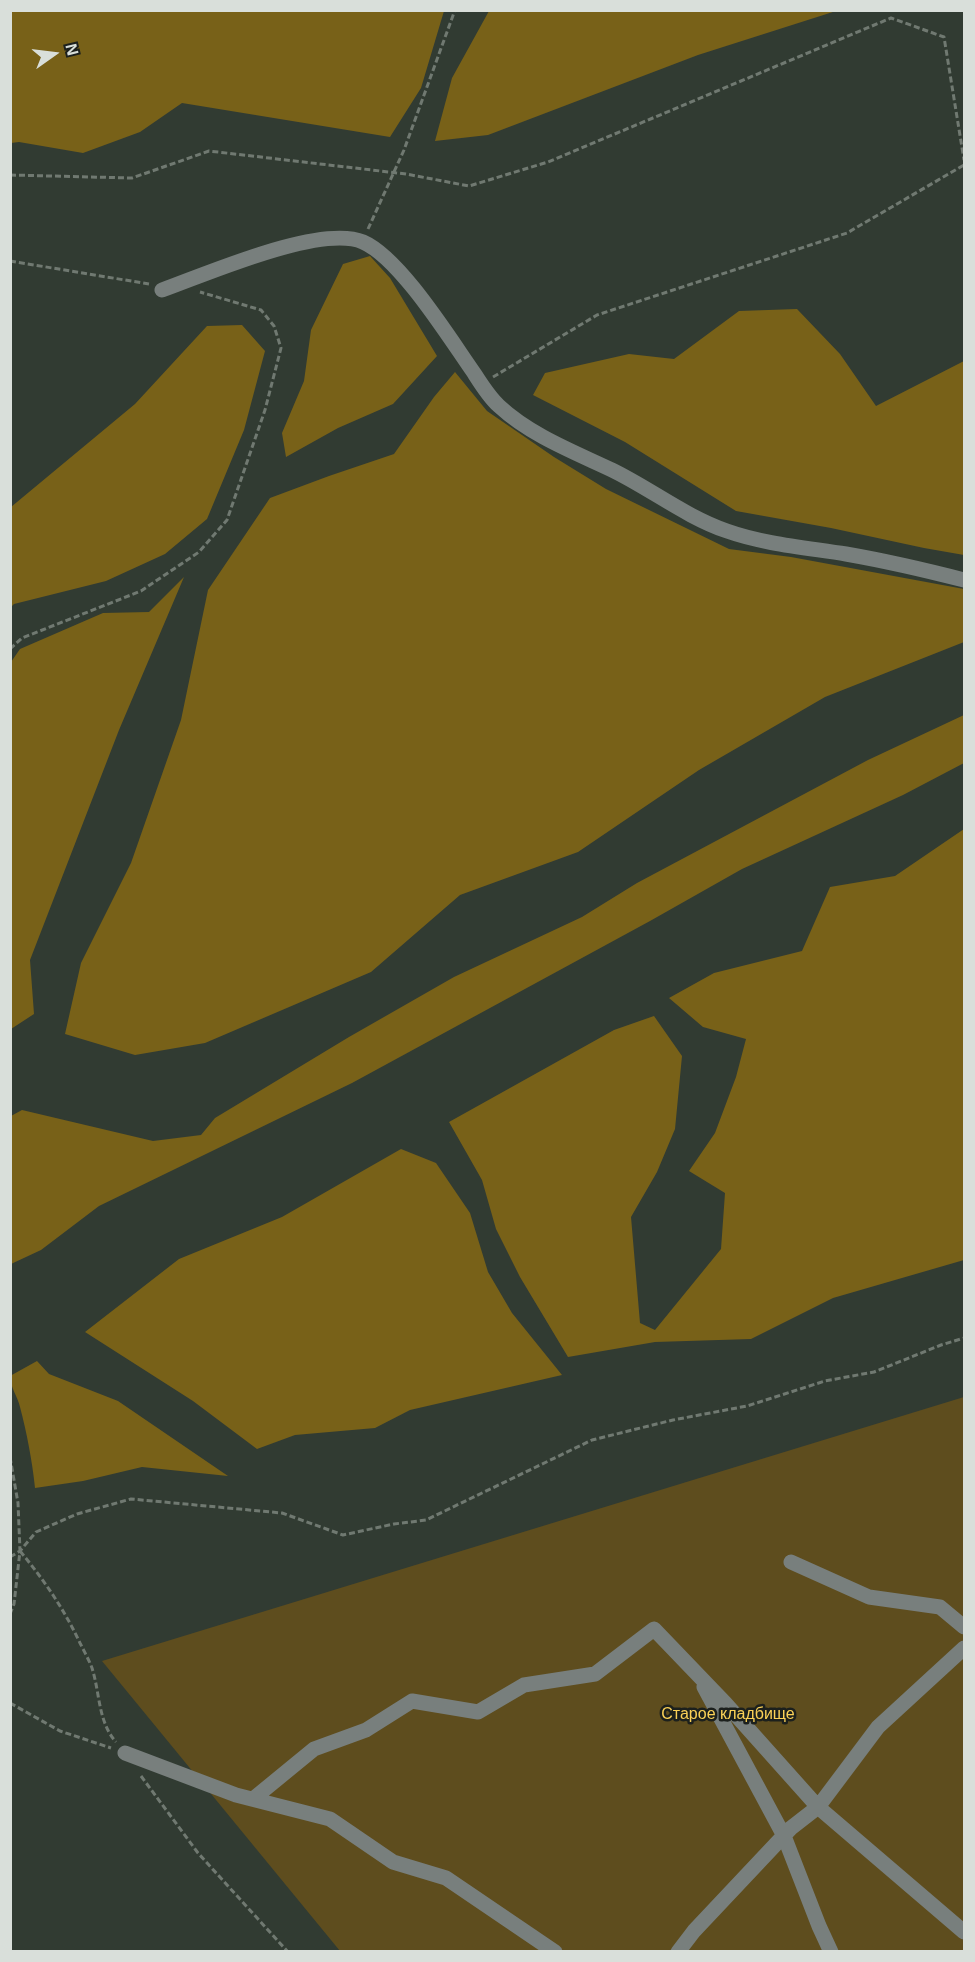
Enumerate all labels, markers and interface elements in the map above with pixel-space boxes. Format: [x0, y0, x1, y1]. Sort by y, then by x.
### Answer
north arrow [24, 24, 84, 84]
text: N [62, 42, 82, 57]
park label: Старое кладбище [661, 1705, 795, 1725]

